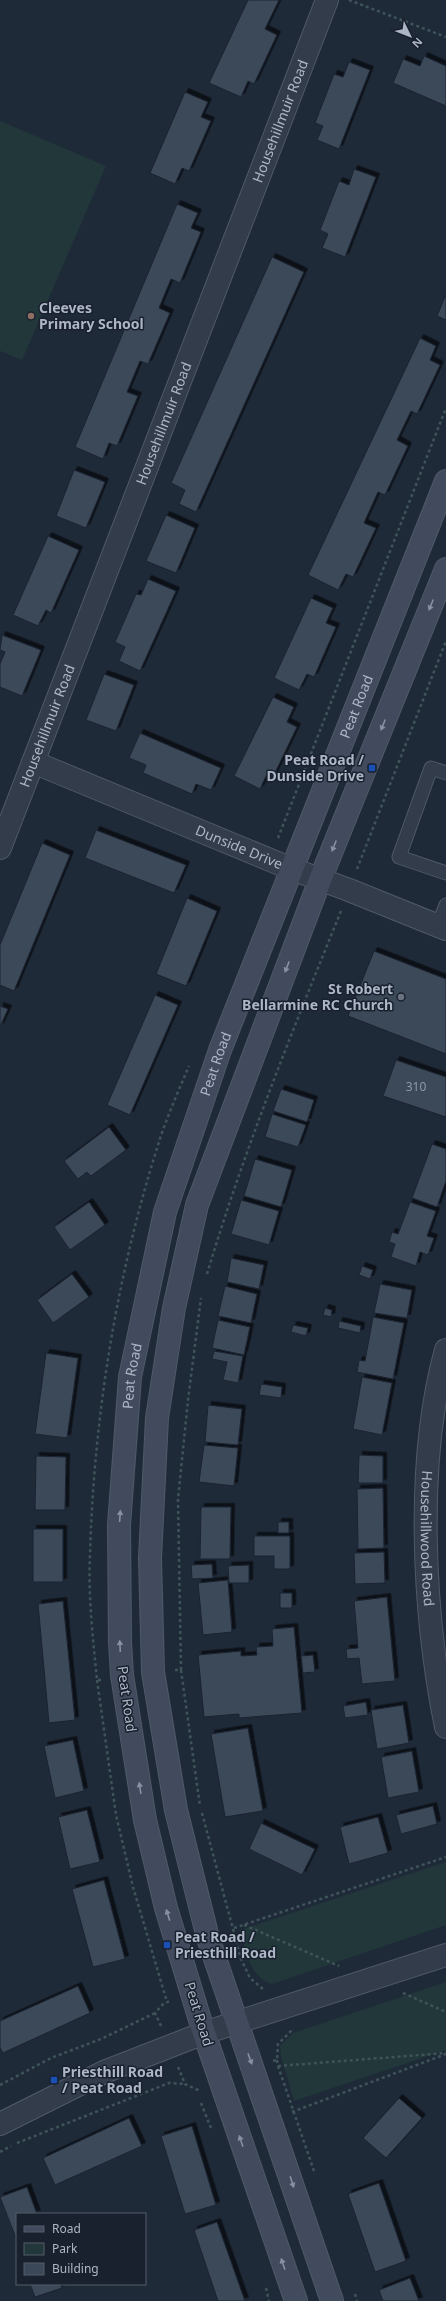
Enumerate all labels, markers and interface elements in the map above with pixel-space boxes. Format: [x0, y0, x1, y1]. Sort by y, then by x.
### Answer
north arrow [390, 16, 430, 56]
text: N [409, 35, 426, 52]
street label: Househillmuir Road [248, 57, 312, 185]
place label: Cleeves Primary School [39, 298, 144, 333]
marker: Cleeves Primary School [26, 311, 36, 321]
street label: Househillmuir Road [131, 359, 196, 487]
one-way arrow [428, 599, 434, 611]
street label: Househillmuir Road [14, 661, 79, 790]
street label: Peat Road [335, 672, 377, 741]
one-way arrow [379, 720, 385, 732]
place label: Peat Road / Dunside Drive [266, 750, 364, 785]
marker: Peat Road / Dunside Drive [367, 763, 377, 773]
street label: Dunside Drive [193, 820, 286, 873]
one-way arrow [331, 840, 337, 851]
one-way arrow [284, 962, 290, 974]
place label: St Robert Bellarmine RC Church [242, 979, 393, 1014]
marker: St Robert Bellarmine RC Church [396, 992, 406, 1002]
street label: Peat Road [195, 1029, 235, 1098]
house number: 310 [406, 1078, 426, 1095]
street label: Peat Road [118, 1341, 146, 1410]
street label: Househillwood Road [417, 1470, 439, 1607]
one-way arrow [116, 1510, 123, 1522]
one-way arrow [117, 1640, 124, 1652]
street label: Peat Road [113, 1665, 142, 1733]
one-way arrow [137, 1782, 143, 1794]
one-way arrow [165, 1909, 171, 1921]
place label: Peat Road / Priesthill Road [175, 1927, 276, 1962]
marker: Peat Road / Priesthill Road [162, 1940, 172, 1950]
street label: Peat Road [181, 1979, 218, 2048]
one-way arrow [247, 2053, 253, 2065]
place label: Priesthill Road / Peat Road [62, 2062, 163, 2097]
marker: Priesthill Road / Peat Road [49, 2075, 59, 2085]
one-way arrow [238, 2135, 244, 2147]
one-way arrow [289, 2176, 295, 2188]
legend [16, 2213, 146, 2285]
text: Road [52, 2220, 81, 2237]
text: Park [52, 2240, 78, 2257]
one-way arrow [280, 2258, 286, 2270]
text: Building [52, 2260, 99, 2277]

